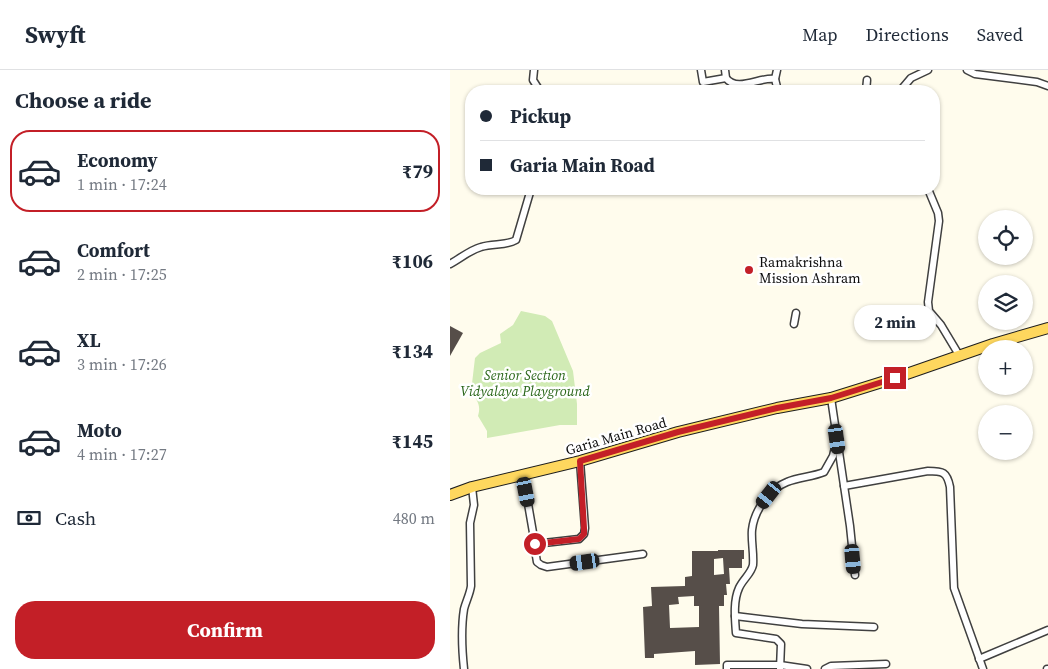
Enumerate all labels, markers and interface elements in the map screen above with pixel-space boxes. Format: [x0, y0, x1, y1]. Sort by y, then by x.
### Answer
text: Swyft [25, 18, 86, 51]
text: Map [802, 22, 838, 47]
text: Directions [866, 22, 949, 47]
text: Saved [977, 22, 1023, 47]
text: Choose a ride [15, 85, 152, 115]
text: Pickup [510, 103, 571, 129]
text: Economy [77, 147, 158, 173]
icon: car [17, 149, 62, 194]
text: Garia Main Road [510, 152, 655, 178]
text: ₹79 [402, 158, 433, 184]
text: 1 min · 17:24 [77, 173, 167, 195]
map controls [978, 210, 1033, 460]
button: locate [978, 210, 1033, 265]
text: Comfort [77, 237, 150, 263]
icon: car [17, 239, 62, 284]
text: ₹106 [392, 248, 433, 274]
place label: Ramakrishna Mission Ashram [759, 252, 861, 288]
text: 2 min · 17:25 [77, 263, 167, 285]
marker: Ramakrishna Mission Ashram [743, 264, 755, 276]
button: layers [978, 275, 1033, 330]
callout: 2 min [854, 306, 936, 340]
text: 2 min [874, 311, 916, 333]
text: XL [77, 327, 100, 353]
icon: car [17, 329, 62, 374]
text: ₹134 [392, 338, 433, 364]
button: + [978, 340, 1033, 395]
text: 3 min · 17:26 [77, 353, 167, 375]
park label: Senior Section Vidyalaya Playground [460, 365, 590, 401]
route end [884, 367, 906, 389]
button: − [978, 405, 1033, 460]
street label: Garia Main Road [563, 412, 669, 460]
text: Moto [77, 417, 122, 443]
icon: car [17, 419, 62, 464]
car [827, 423, 846, 455]
text: ₹145 [392, 428, 433, 454]
text: 4 min · 17:27 [77, 443, 167, 465]
car [515, 476, 536, 508]
car [753, 479, 784, 511]
icon: cash [15, 504, 43, 532]
text: Cash [55, 505, 96, 531]
text: 480 m [393, 507, 435, 529]
route start [524, 533, 546, 555]
car [844, 543, 861, 575]
car [569, 552, 600, 572]
button: Confirm [15, 601, 435, 659]

